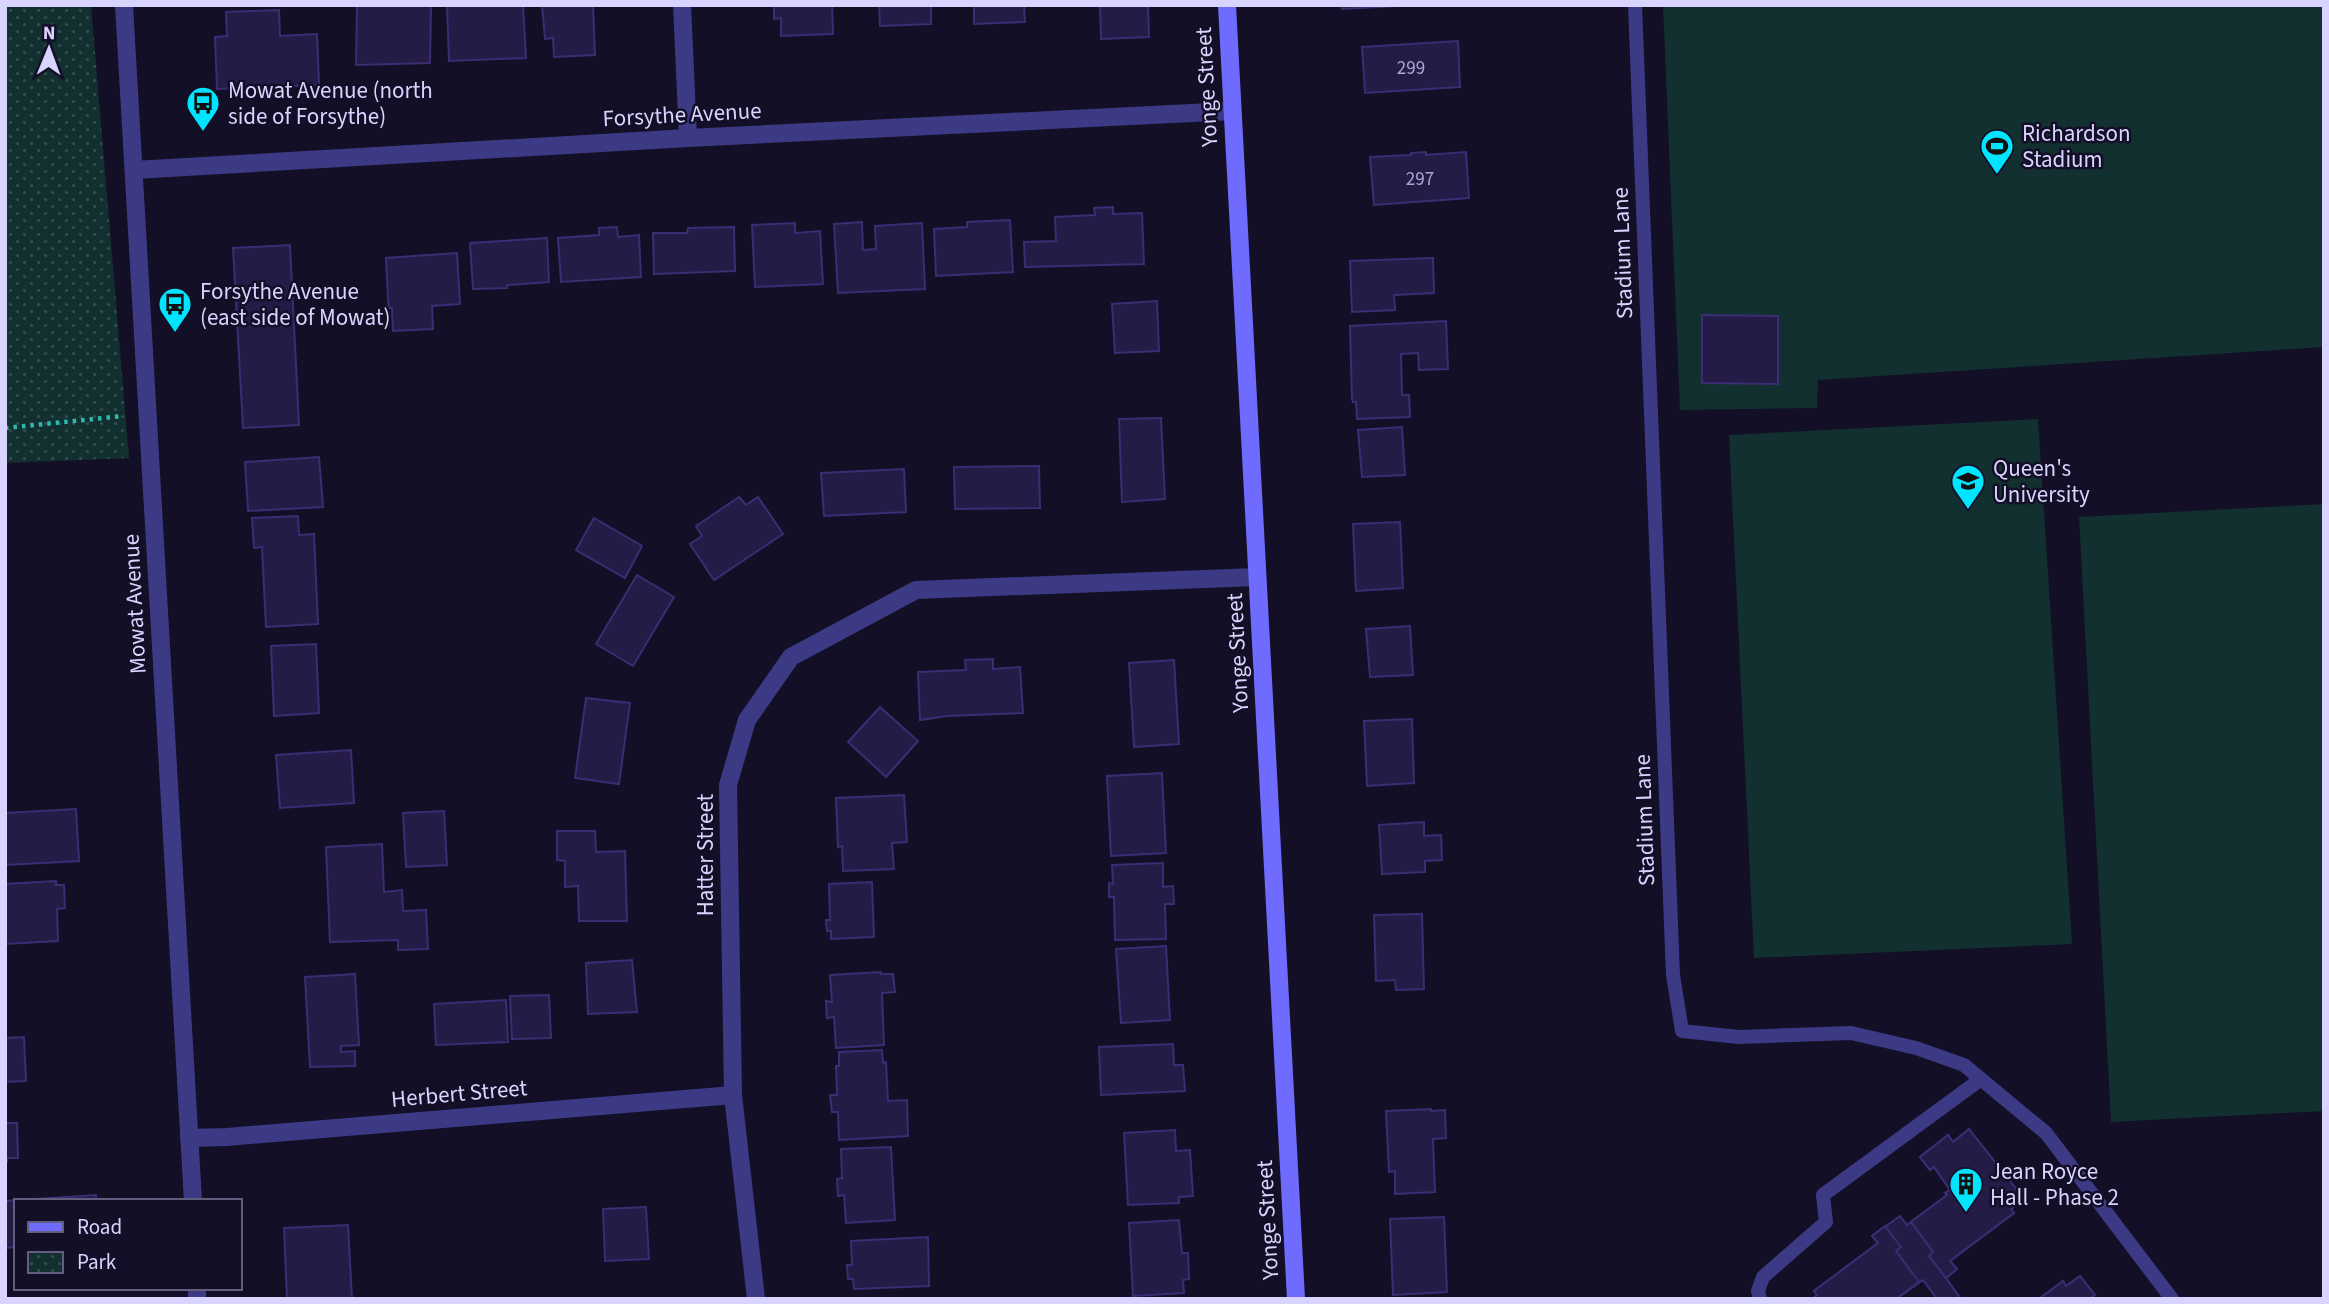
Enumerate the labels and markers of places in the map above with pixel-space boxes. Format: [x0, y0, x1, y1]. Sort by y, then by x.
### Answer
place label: Mowat Avenue (north side of Forsythe) [228, 74, 433, 133]
bus stop icon: Mowat Avenue (north side of Forsythe) [184, 84, 222, 133]
place label: Richardson Stadium [2022, 117, 2131, 176]
sports icon: Richardson Stadium [1978, 127, 2016, 176]
place label: Forsythe Avenue (east side of Mowat) [200, 275, 390, 334]
bus stop icon: Forsythe Avenue (east side of Mowat) [156, 285, 194, 334]
place label: Queen's University [1993, 452, 2090, 511]
school or university icon: Queen's University [1949, 462, 1987, 511]
place label: Jean Royce Hall - Phase 2 [1990, 1155, 2119, 1214]
building icon: Jean Royce Hall - Phase 2 [1947, 1165, 1985, 1214]

